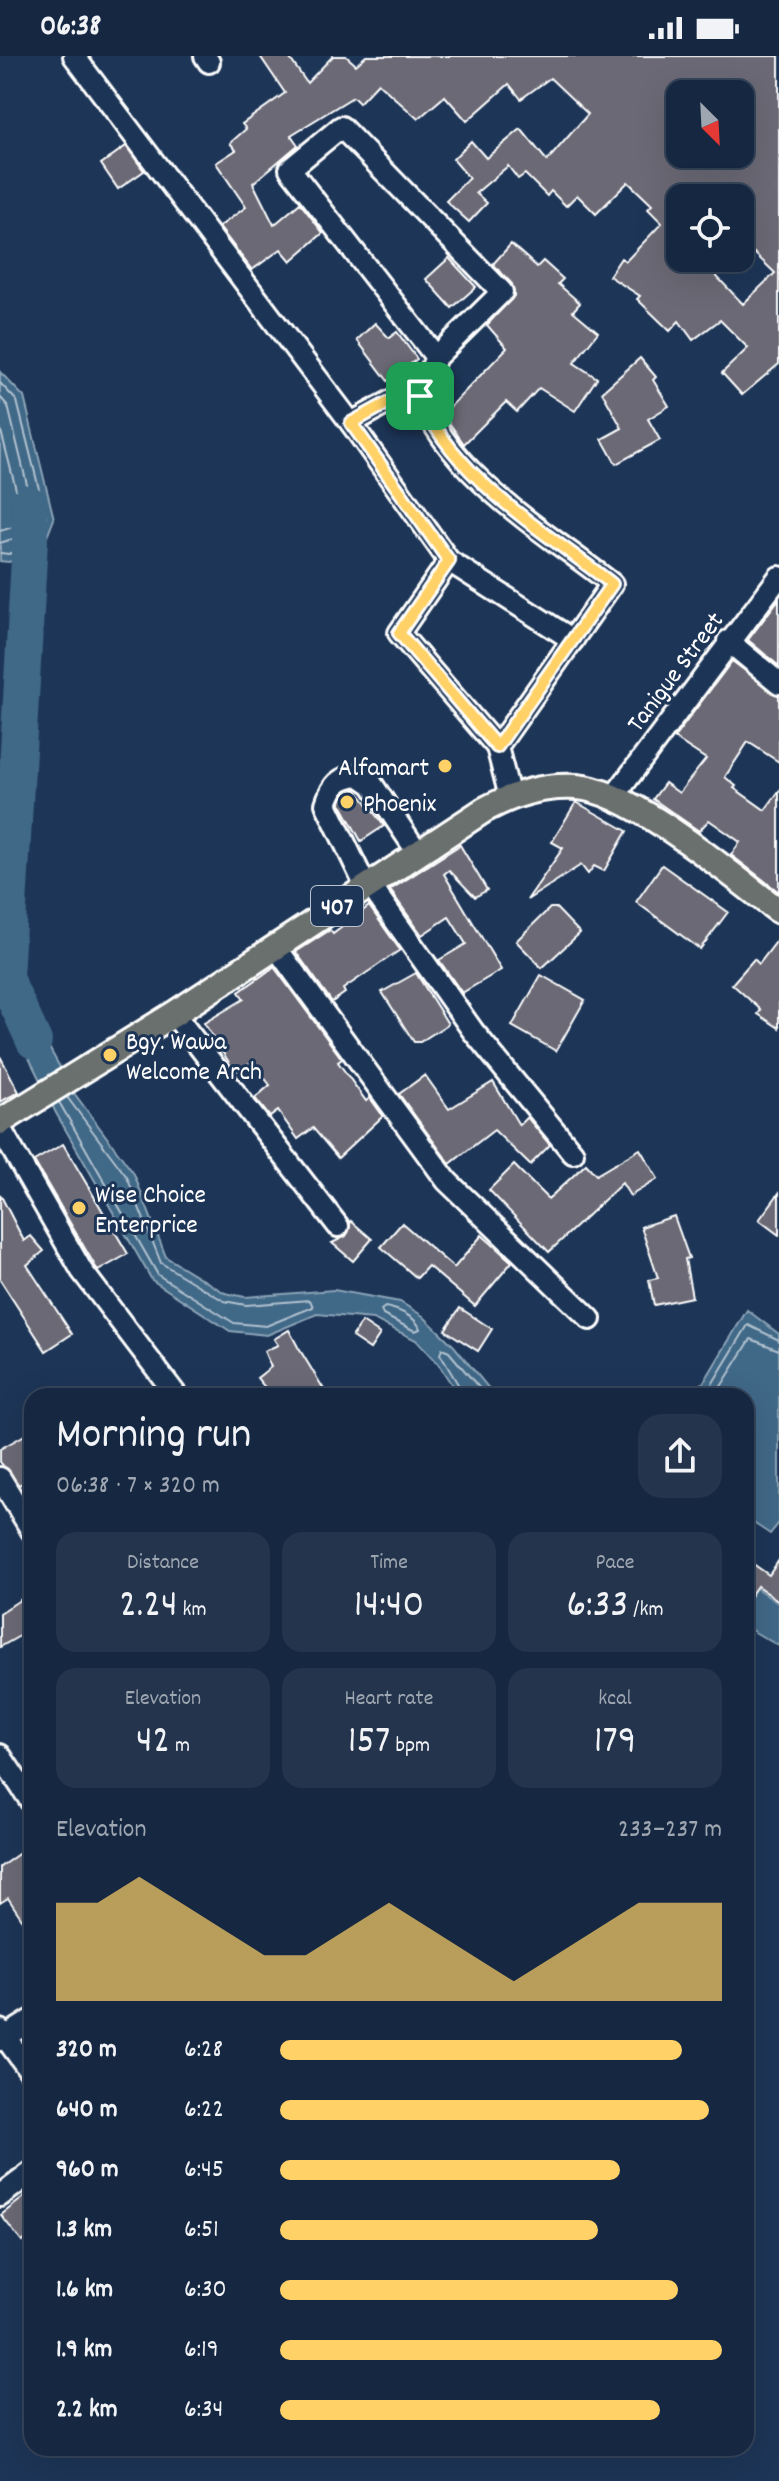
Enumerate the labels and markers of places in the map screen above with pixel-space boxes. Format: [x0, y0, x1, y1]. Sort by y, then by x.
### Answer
pin [386, 362, 454, 430]
place label: Alfamart [338, 751, 429, 788]
marker: Alfamart [436, 757, 454, 775]
place label: Phoenix [363, 787, 436, 824]
marker: Phoenix [338, 793, 356, 811]
place label: Bgy. Wawa Welcome Arch [126, 1025, 262, 1092]
marker: Bgy. Wawa Welcome Arch [101, 1046, 119, 1064]
place label: Wise Choice Enterprice [95, 1178, 206, 1245]
marker: Wise Choice Enterprice [70, 1199, 88, 1217]

